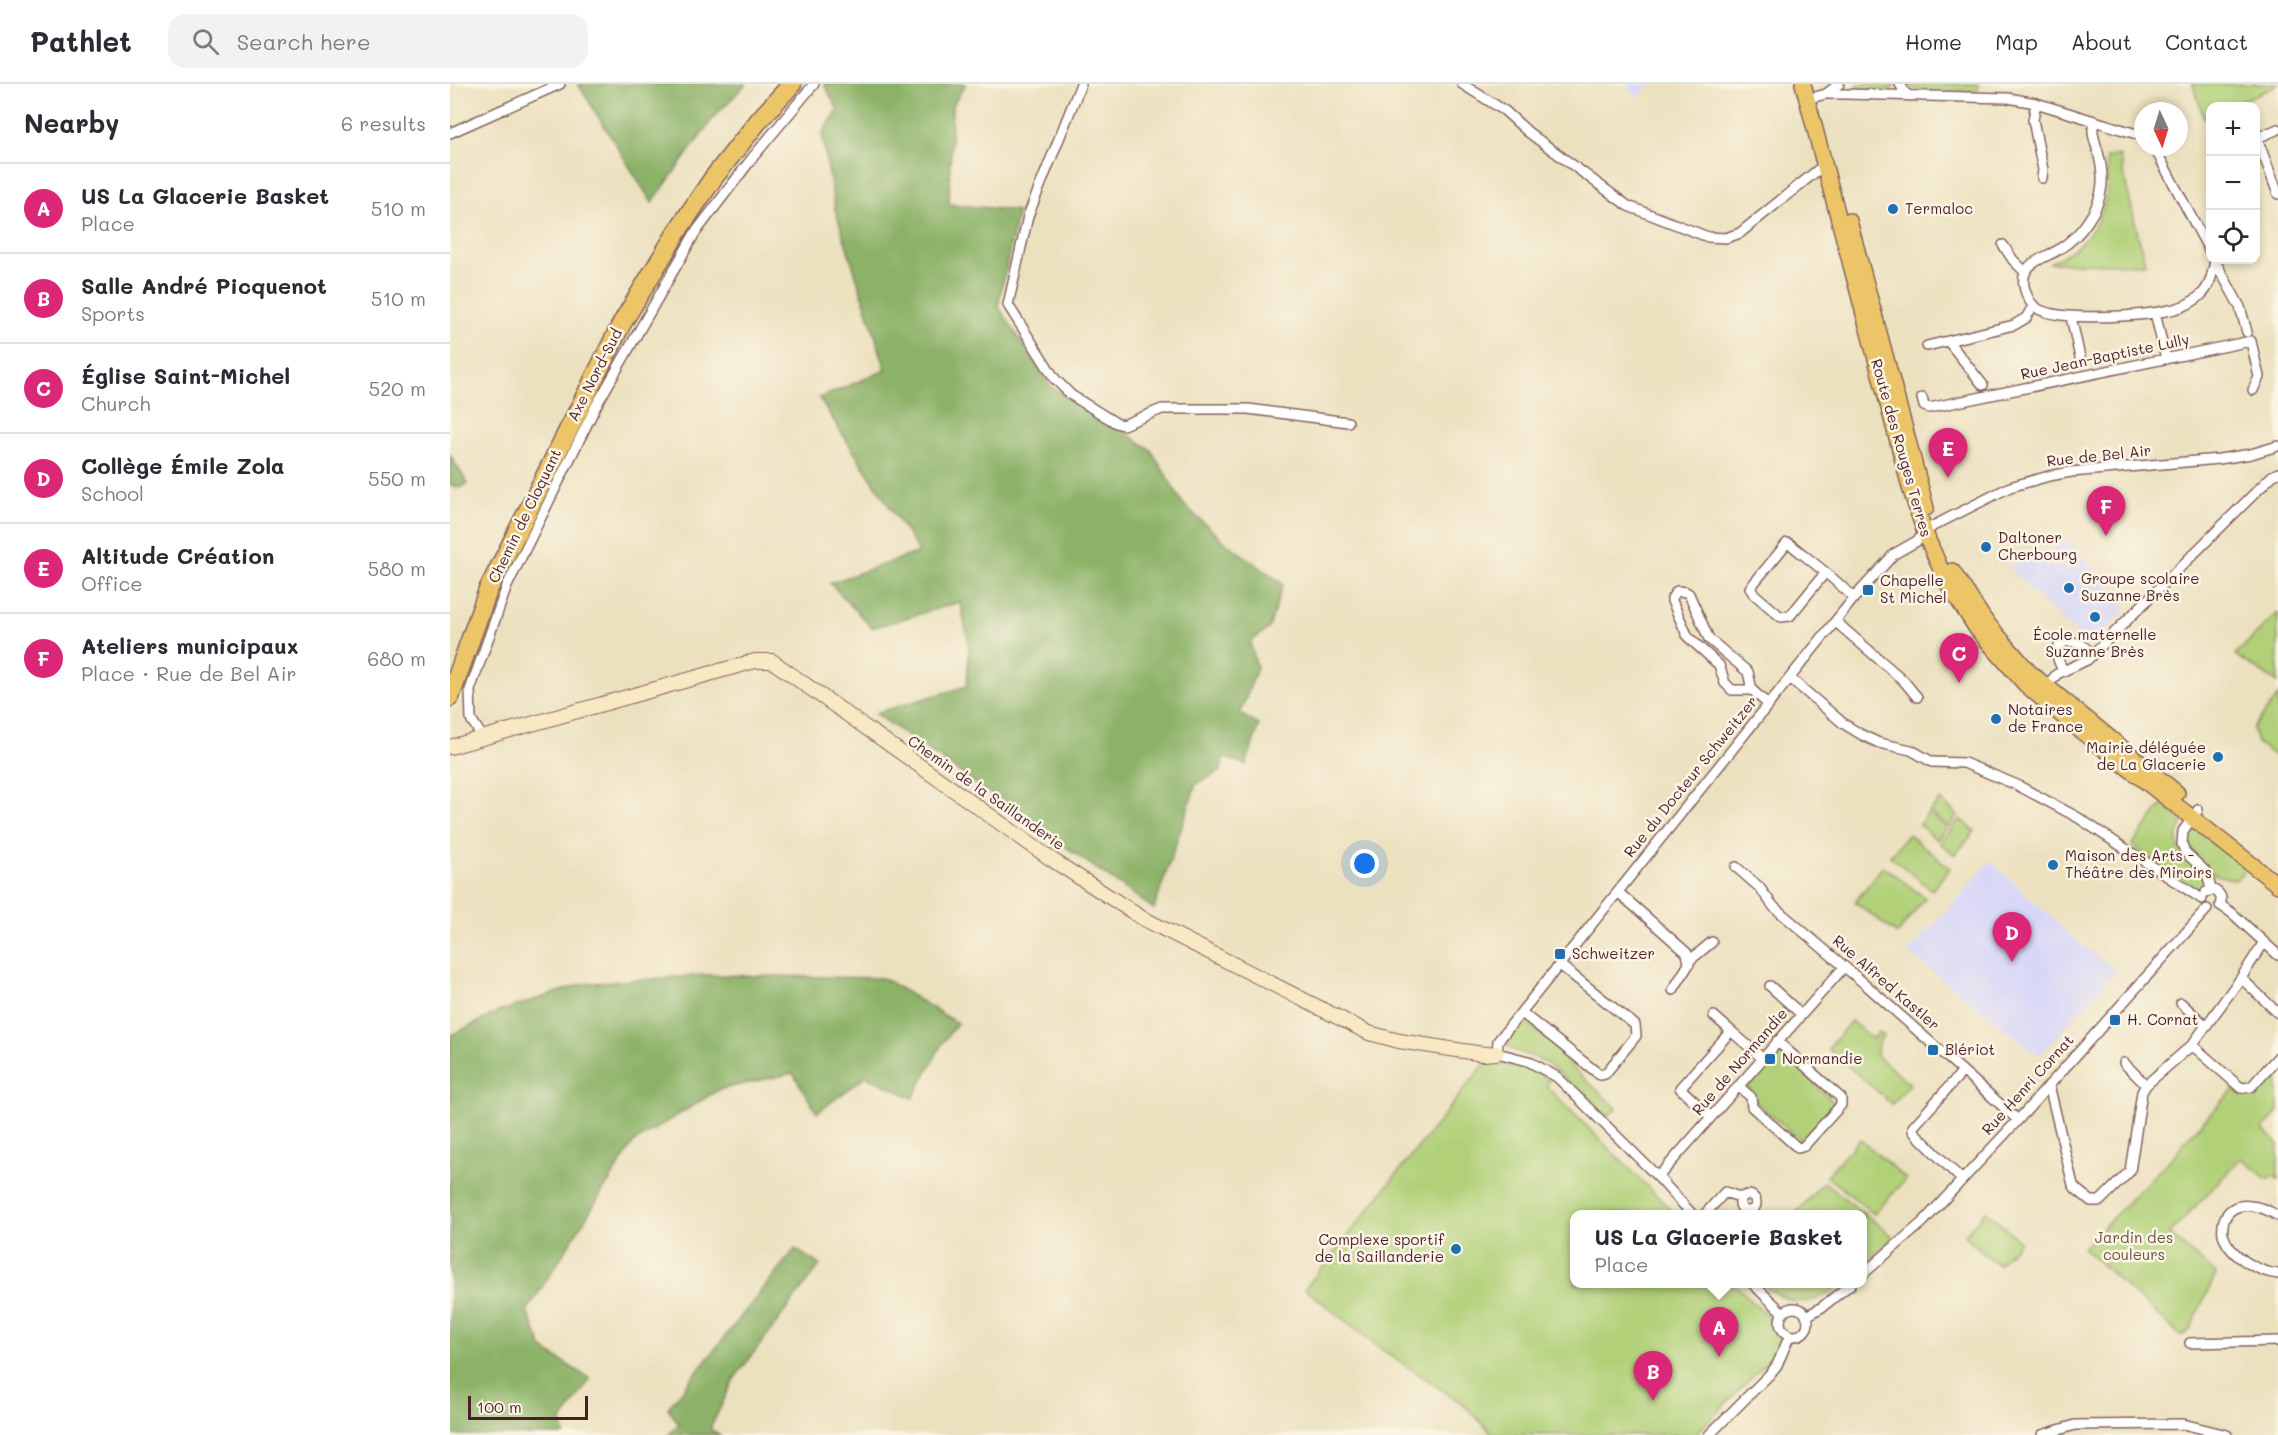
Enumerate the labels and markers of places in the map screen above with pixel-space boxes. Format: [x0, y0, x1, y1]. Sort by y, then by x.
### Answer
place label: Termaloc [1905, 198, 1973, 218]
marker: Termaloc [1886, 202, 1900, 216]
pin: E [1928, 428, 1968, 478]
pin: F [2086, 486, 2126, 536]
place label: Daltoner Cherbourg [1998, 527, 2077, 564]
marker: Daltoner Cherbourg [1979, 540, 1993, 554]
place label: Groupe scolaire Suzanne Brès [2081, 568, 2200, 605]
place label: Chapelle St Michel [1880, 570, 1947, 607]
marker: Groupe scolaire Suzanne Brès [2062, 581, 2076, 595]
marker: Chapelle St Michel [1861, 583, 1875, 597]
marker: École maternelle Suzanne Brès [2088, 610, 2102, 624]
place label: École maternelle Suzanne Brès [2033, 624, 2157, 661]
pin: C [1940, 634, 1978, 683]
place label: Notaires de France [2008, 699, 2083, 736]
marker: Notaires de France [1989, 712, 2003, 726]
place label: Mairie déléguée de La Glacerie [2086, 737, 2206, 774]
marker: Mairie déléguée de La Glacerie [2211, 750, 2225, 764]
place label: Maison des Arts - Théâtre des Miroirs [2065, 845, 2212, 882]
marker: Maison des Arts - Théâtre des Miroirs [2046, 858, 2060, 872]
pin: D [1992, 912, 2032, 962]
place label: Schweitzer [1572, 943, 1655, 963]
marker: Schweitzer [1553, 947, 1567, 961]
place label: H. Cornat [2127, 1009, 2198, 1029]
marker: H. Cornat [2108, 1013, 2122, 1027]
place label: Blériot [1945, 1039, 1995, 1059]
marker: Blériot [1926, 1043, 1940, 1057]
place label: Normandie [1782, 1048, 1863, 1068]
marker: Normandie [1763, 1052, 1777, 1066]
place label: Complexe sportif de la Saillanderie [1315, 1229, 1445, 1266]
marker: Complexe sportif de la Saillanderie [1449, 1242, 1463, 1256]
pin: A [1700, 1308, 1738, 1357]
pin: B [1634, 1352, 1672, 1401]

